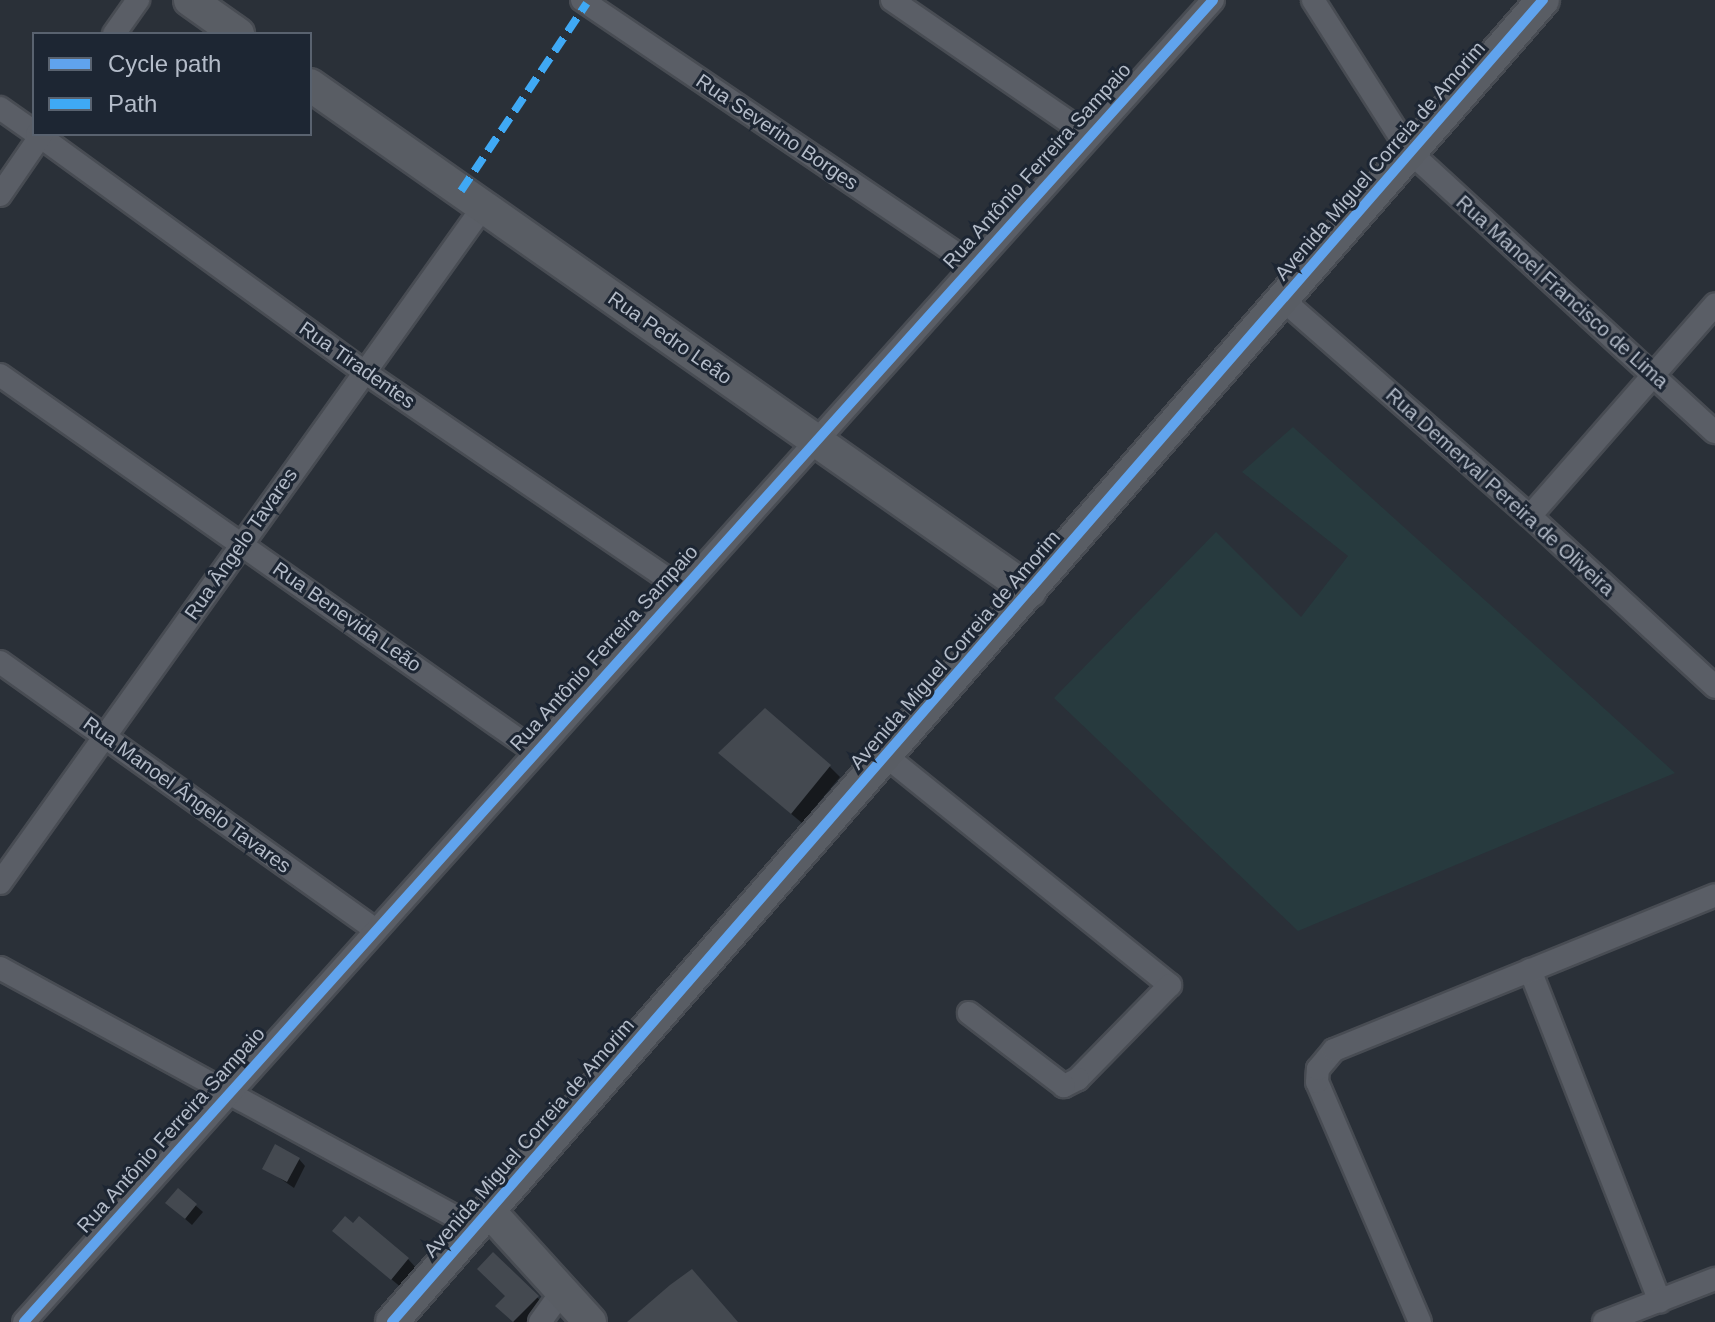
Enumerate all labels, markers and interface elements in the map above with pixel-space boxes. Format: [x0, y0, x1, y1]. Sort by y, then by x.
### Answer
legend [32, 32, 312, 136]
street label: Avenida Miguel Correia de Amorim [1269, 36, 1491, 286]
text: Cycle path [108, 50, 221, 77]
street label: Rua Antônio Ferreira Sampaio [938, 58, 1136, 274]
street label: Rua Severino Borges [691, 69, 863, 195]
text: Path [108, 90, 157, 117]
street label: Rua Manoel Francisco de Lima [1451, 190, 1673, 394]
street label: Rua Pedro Leão [603, 286, 737, 390]
street label: Rua Tiradentes [294, 316, 420, 414]
street label: Rua Demerval Pereira de Oliveira [1381, 383, 1619, 601]
street label: Rua Ângelo Tavares [180, 463, 302, 625]
street label: Avenida Miguel Correia de Amorim [844, 525, 1066, 775]
street label: Rua Antônio Ferreira Sampaio [505, 540, 703, 756]
street label: Rua Benevida Leão [268, 557, 426, 677]
street label: Rua Manoel Ângelo Tavares [78, 711, 296, 879]
street label: Avenida Miguel Correia de Amorim [418, 1013, 640, 1263]
street label: Rua Antônio Ferreira Sampaio [72, 1022, 270, 1238]

